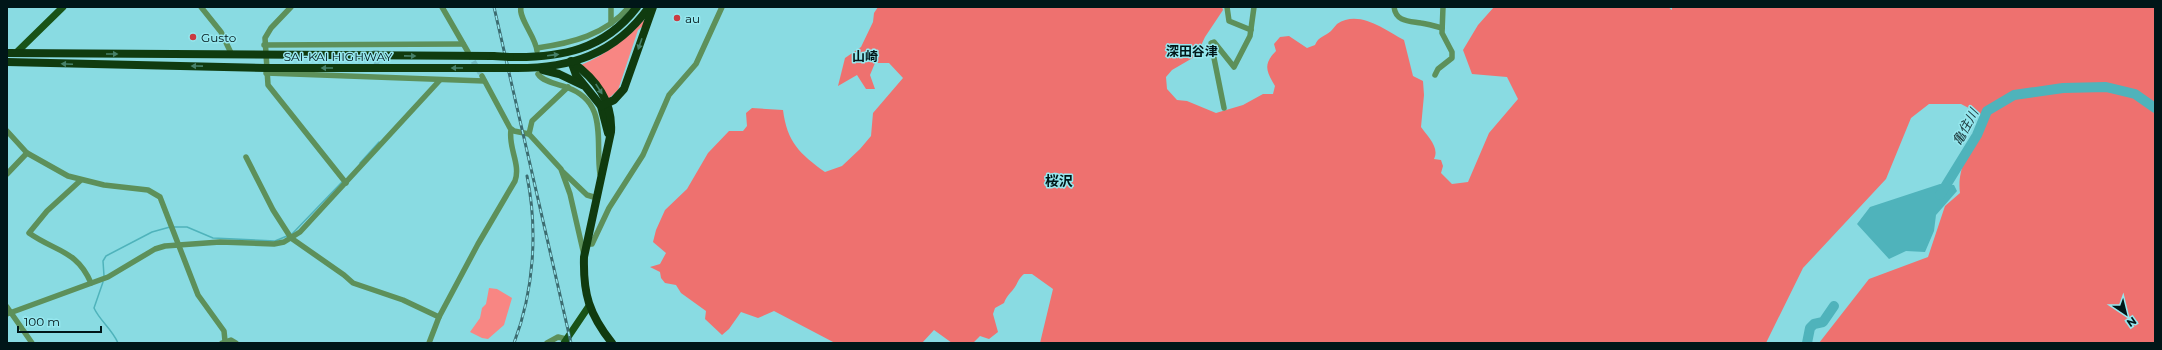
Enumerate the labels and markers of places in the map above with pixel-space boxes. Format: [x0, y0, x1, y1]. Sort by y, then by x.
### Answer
place label: au [685, 11, 700, 26]
marker: au [672, 13, 682, 23]
place label: Gusto [201, 30, 236, 45]
marker: Gusto [188, 32, 198, 42]

